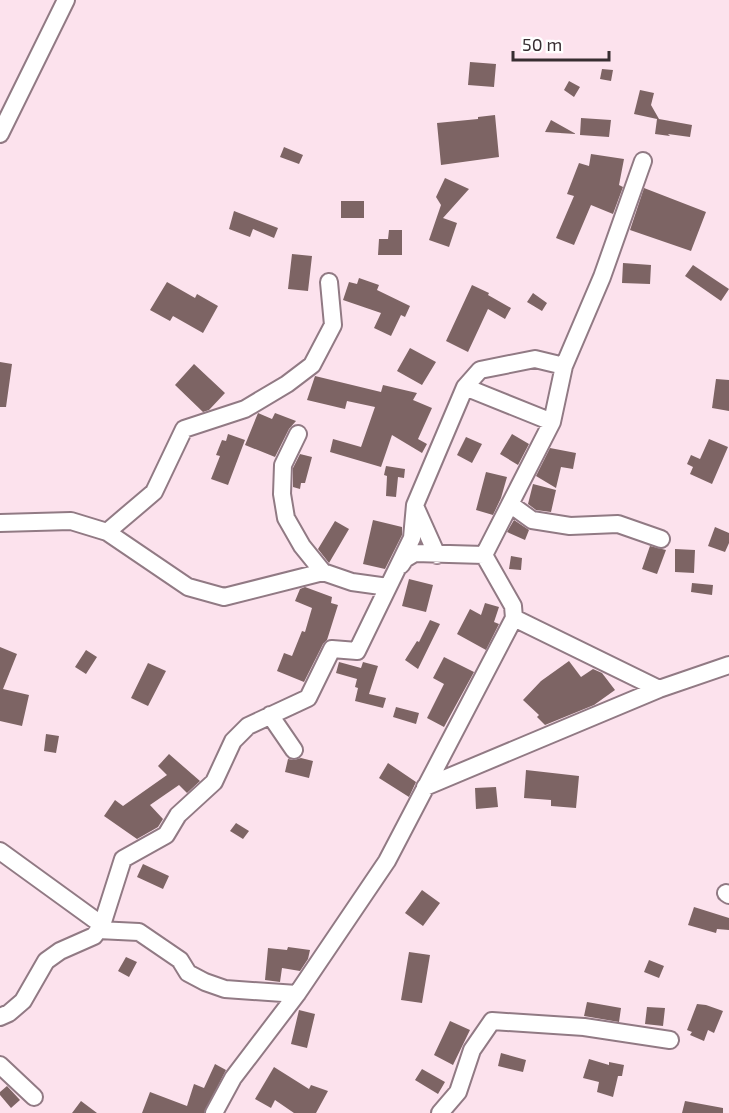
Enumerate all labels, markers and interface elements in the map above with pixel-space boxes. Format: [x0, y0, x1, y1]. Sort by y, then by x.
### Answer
scale bar [513, 24, 609, 62]
text: 50 m [522, 33, 562, 55]

